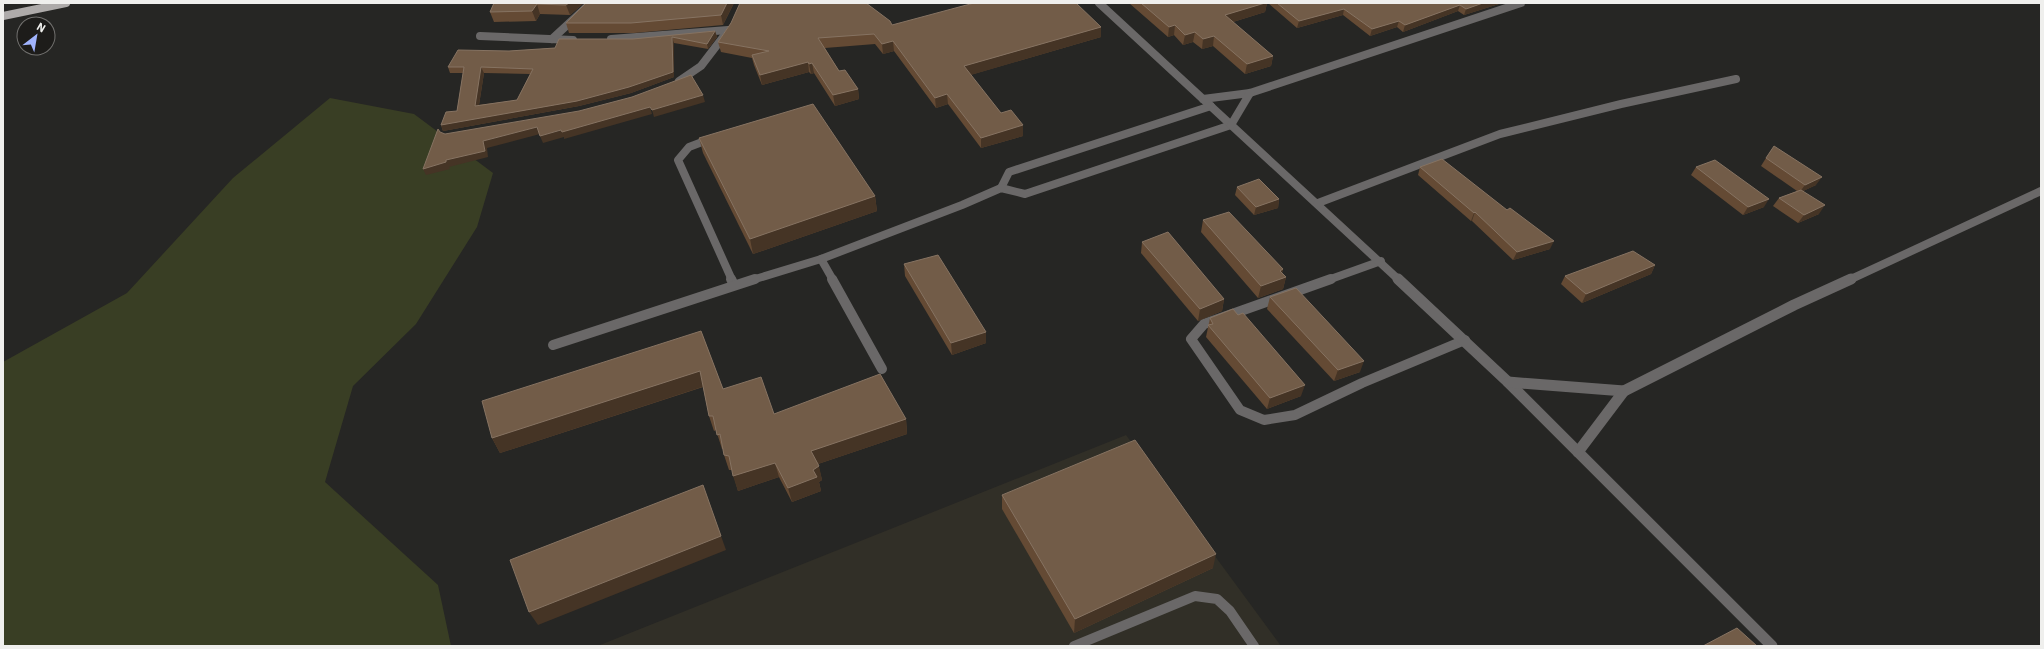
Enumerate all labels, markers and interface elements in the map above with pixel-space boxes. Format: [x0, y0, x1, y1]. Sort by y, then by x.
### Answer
north arrow [16, 16, 56, 56]
text: N [34, 19, 48, 35]

